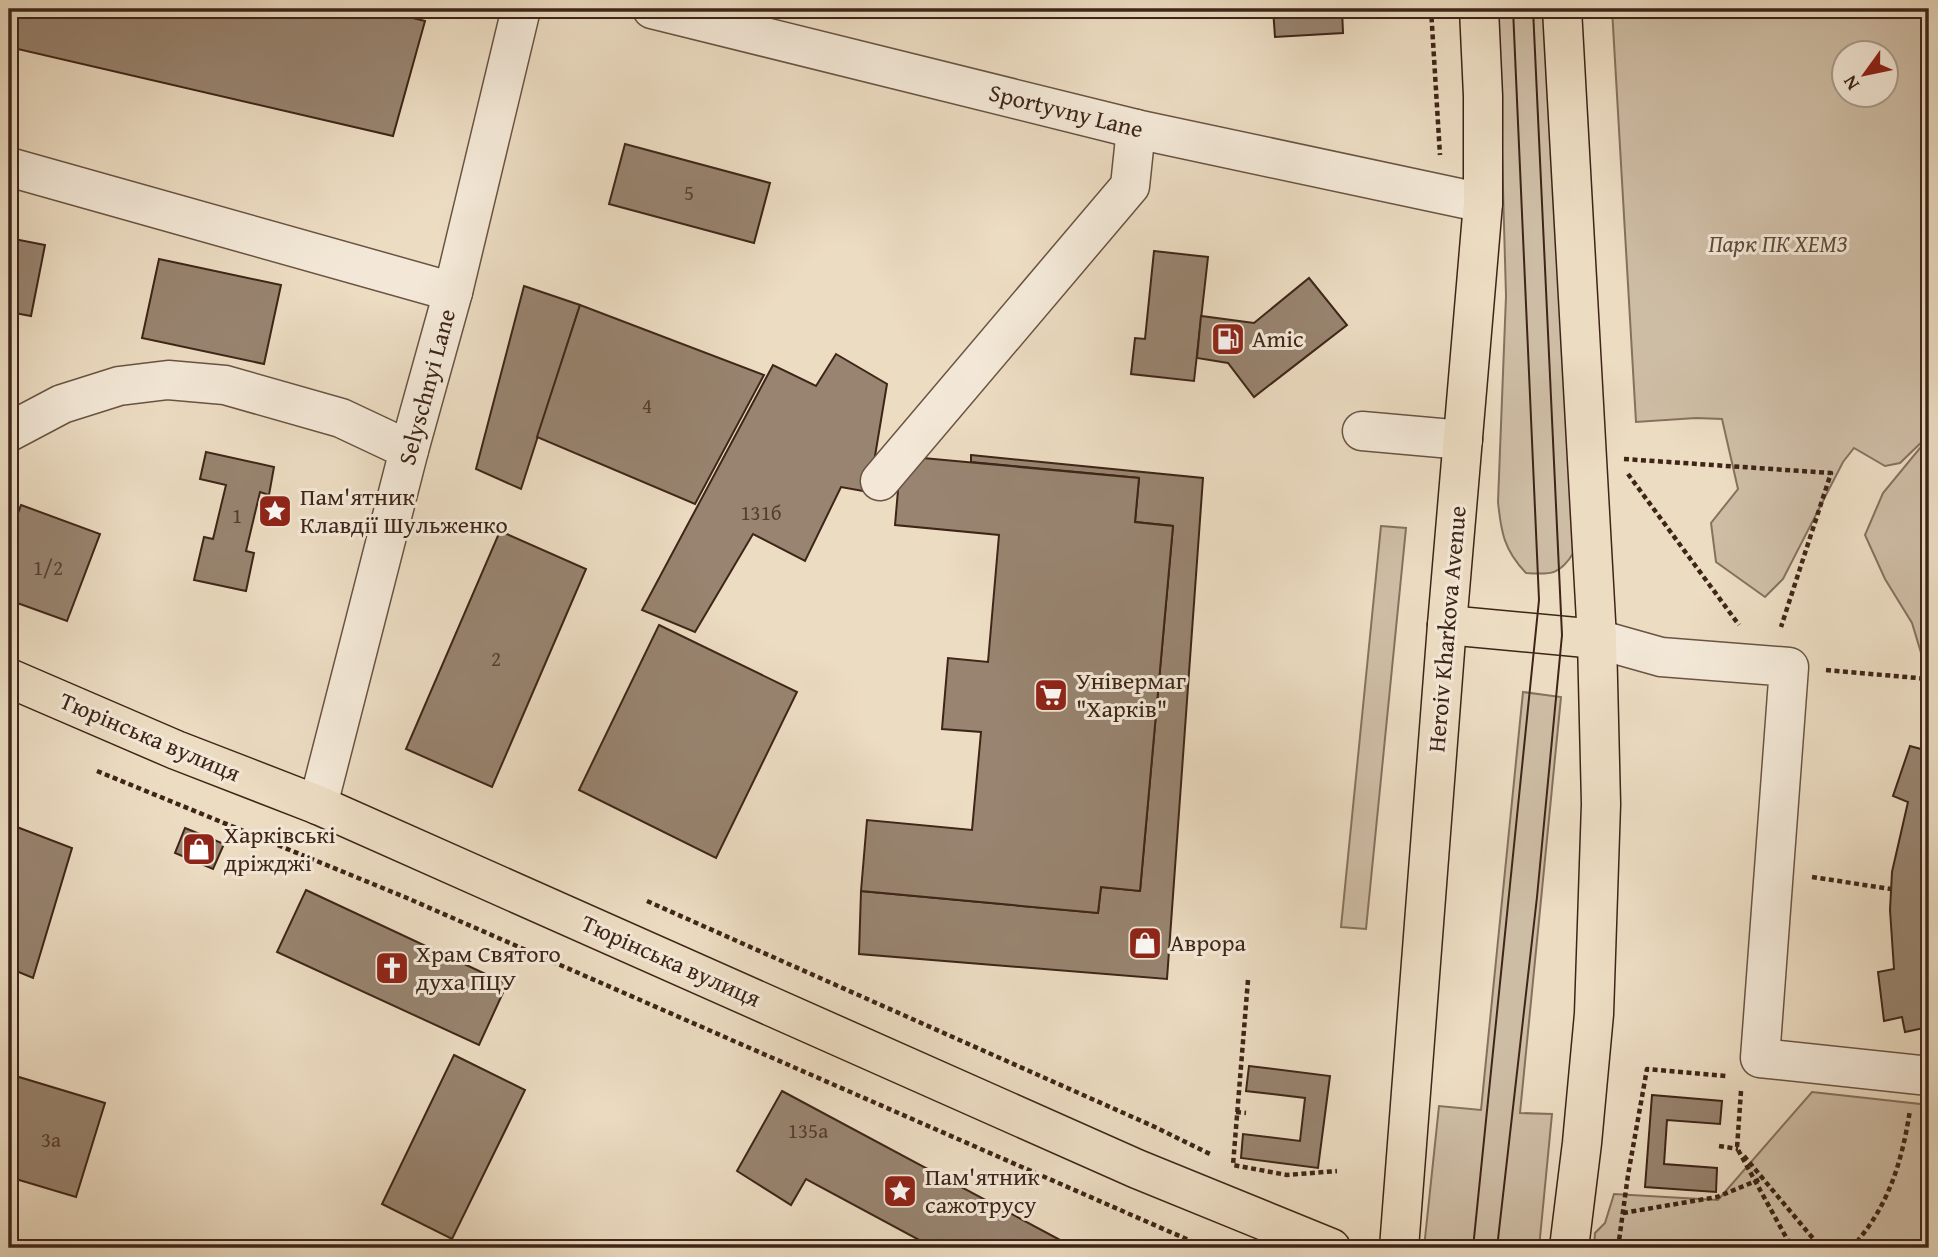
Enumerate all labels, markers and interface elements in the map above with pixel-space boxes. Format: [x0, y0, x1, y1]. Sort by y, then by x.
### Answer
north arrow [1829, 38, 1899, 108]
text: N [1835, 70, 1866, 96]
street label: Sportyvny Lane [985, 74, 1147, 147]
house number: 5 [684, 177, 694, 208]
park label: Парк ПК ХЕМЗ [1709, 226, 1847, 261]
street label: Selyschnyi Lane [389, 305, 464, 469]
fuel station icon: Amic [1209, 320, 1247, 358]
place label: Amic [1252, 321, 1304, 356]
house number: 4 [642, 390, 652, 421]
place label: Пам'ятник Клавдії Шульженко [300, 479, 508, 542]
place icon: Пам'ятник Клавдії Шульженко [256, 492, 294, 530]
house number: 131б [740, 497, 782, 528]
house number: 1 [232, 500, 242, 531]
street label: Heroiv Kharkova Avenue [1418, 504, 1475, 754]
house number: 1/2 [33, 552, 63, 583]
house number: 2 [491, 643, 501, 674]
place label: Універмаг "Харків" [1076, 663, 1186, 726]
supermarket icon: Універмаг "Харків" [1032, 676, 1070, 714]
street label: Тюрінська вулиця [55, 683, 246, 790]
place label: Харківські дріжджі [224, 817, 336, 880]
shop icon: Харківські дріжджі [180, 830, 218, 868]
street label: Тюрінська вулиця [576, 905, 766, 1016]
shop icon: Аврора [1126, 924, 1164, 962]
place label: Аврора [1170, 925, 1246, 960]
place label: Храм Святого духа ПЦУ [416, 936, 561, 999]
church icon: Храм Святого духа ПЦУ [373, 949, 411, 987]
house number: 135а [788, 1115, 828, 1146]
house number: 3а [41, 1124, 61, 1155]
place label: Пам'ятник сажотрусу [925, 1159, 1040, 1222]
place icon: Пам'ятник сажотрусу [881, 1172, 919, 1210]

